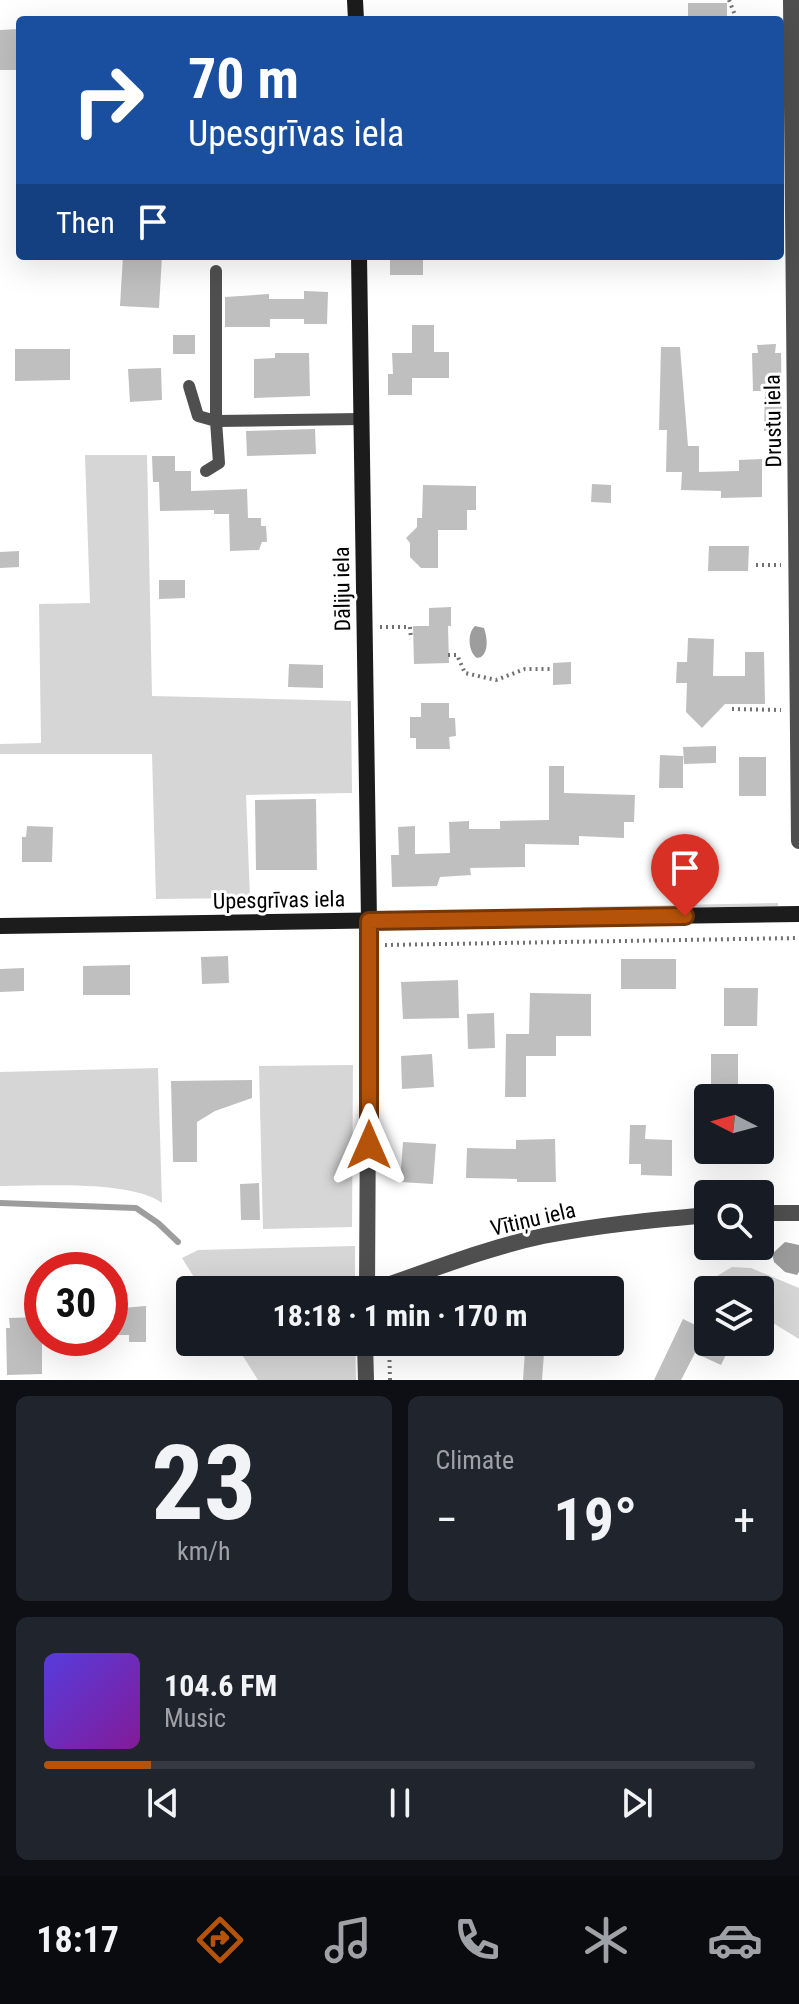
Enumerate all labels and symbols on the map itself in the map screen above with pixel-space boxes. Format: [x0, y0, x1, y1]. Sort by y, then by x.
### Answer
street label: Drustu iela [760, 374, 786, 468]
street label: Dāliju iela [329, 546, 355, 632]
pin [651, 834, 719, 916]
street label: Upesgrīvas iela [213, 886, 345, 914]
north arrow [694, 1084, 774, 1164]
position arrow [327, 1103, 411, 1187]
street label: Vītiņu iela [488, 1197, 578, 1242]
speed limit sign: 30 [24, 1252, 128, 1356]

